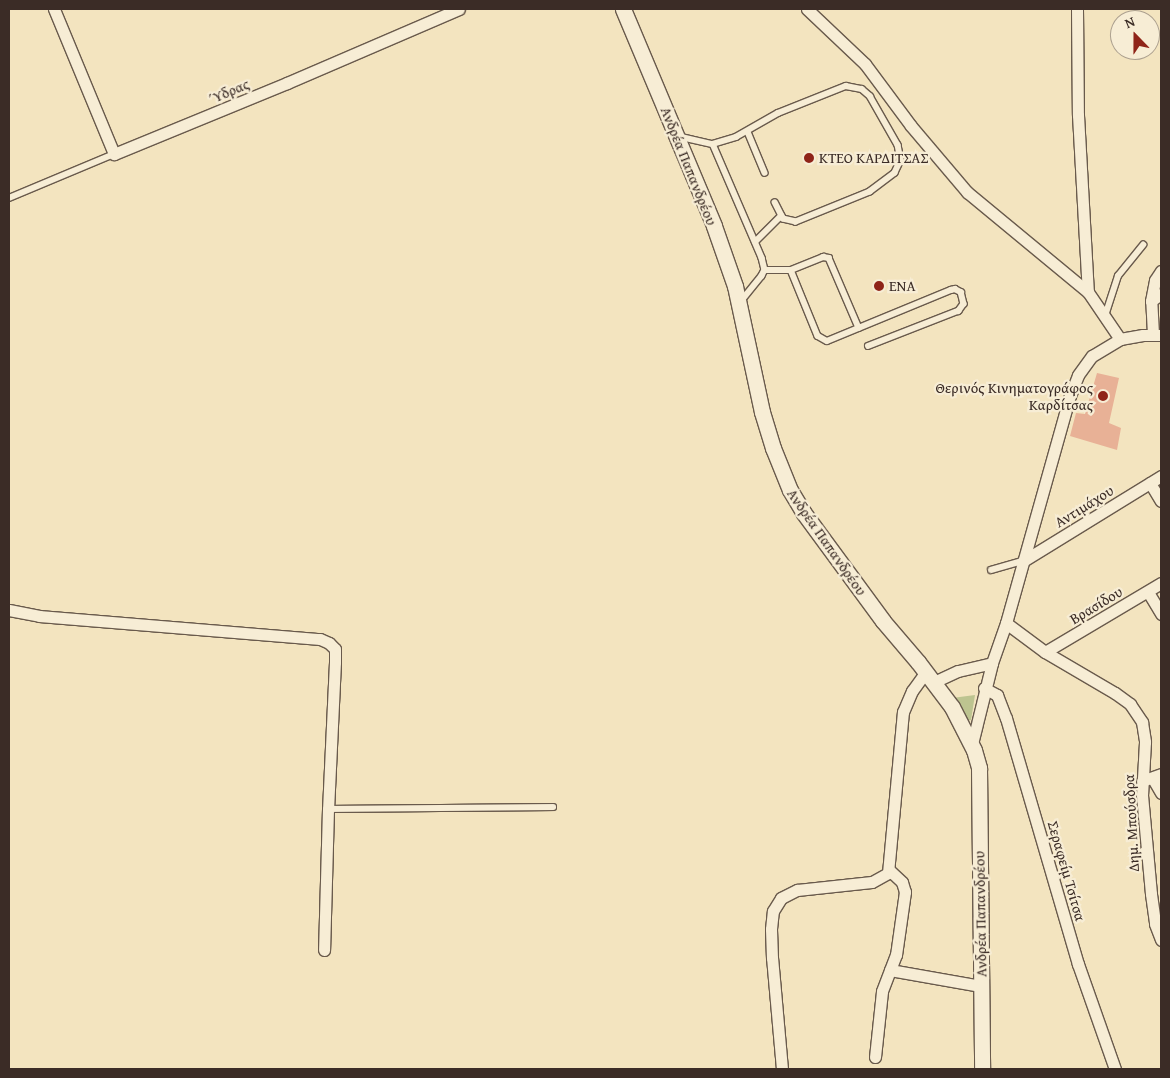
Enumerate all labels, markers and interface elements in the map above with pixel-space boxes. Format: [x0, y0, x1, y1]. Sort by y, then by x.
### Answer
north arrow [1110, 10, 1160, 60]
text: N [1122, 11, 1138, 33]
street label: Ύδρας [206, 75, 252, 107]
street label: Ανδρέα Παπανδρέου [657, 104, 721, 228]
place label: ΚΤΕΟ ΚΑΡΔΙΤΣΑΣ [819, 149, 928, 167]
marker: ΚΤΕΟ ΚΑΡΔΙΤΣΑΣ [803, 152, 815, 164]
place label: ΕΝΑ [889, 277, 915, 295]
marker: ΕΝΑ [873, 280, 885, 292]
place label: Θερινός Κινηματογράφος Καρδίτσας [936, 378, 1093, 413]
marker: Θερινός Κινηματογράφος Καρδίτσας [1097, 390, 1109, 402]
street label: Αντιμάχου [1051, 481, 1117, 531]
street label: Ανδρέα Παπανδρέου [783, 485, 871, 599]
street label: Βρασίδου [1066, 582, 1126, 628]
street label: Δημ. Μπούσδρα [1119, 774, 1143, 872]
street label: Σεραφείμ Τσίτσα [1044, 819, 1090, 923]
street label: Ανδρέα Παπανδρέου [970, 851, 990, 977]

